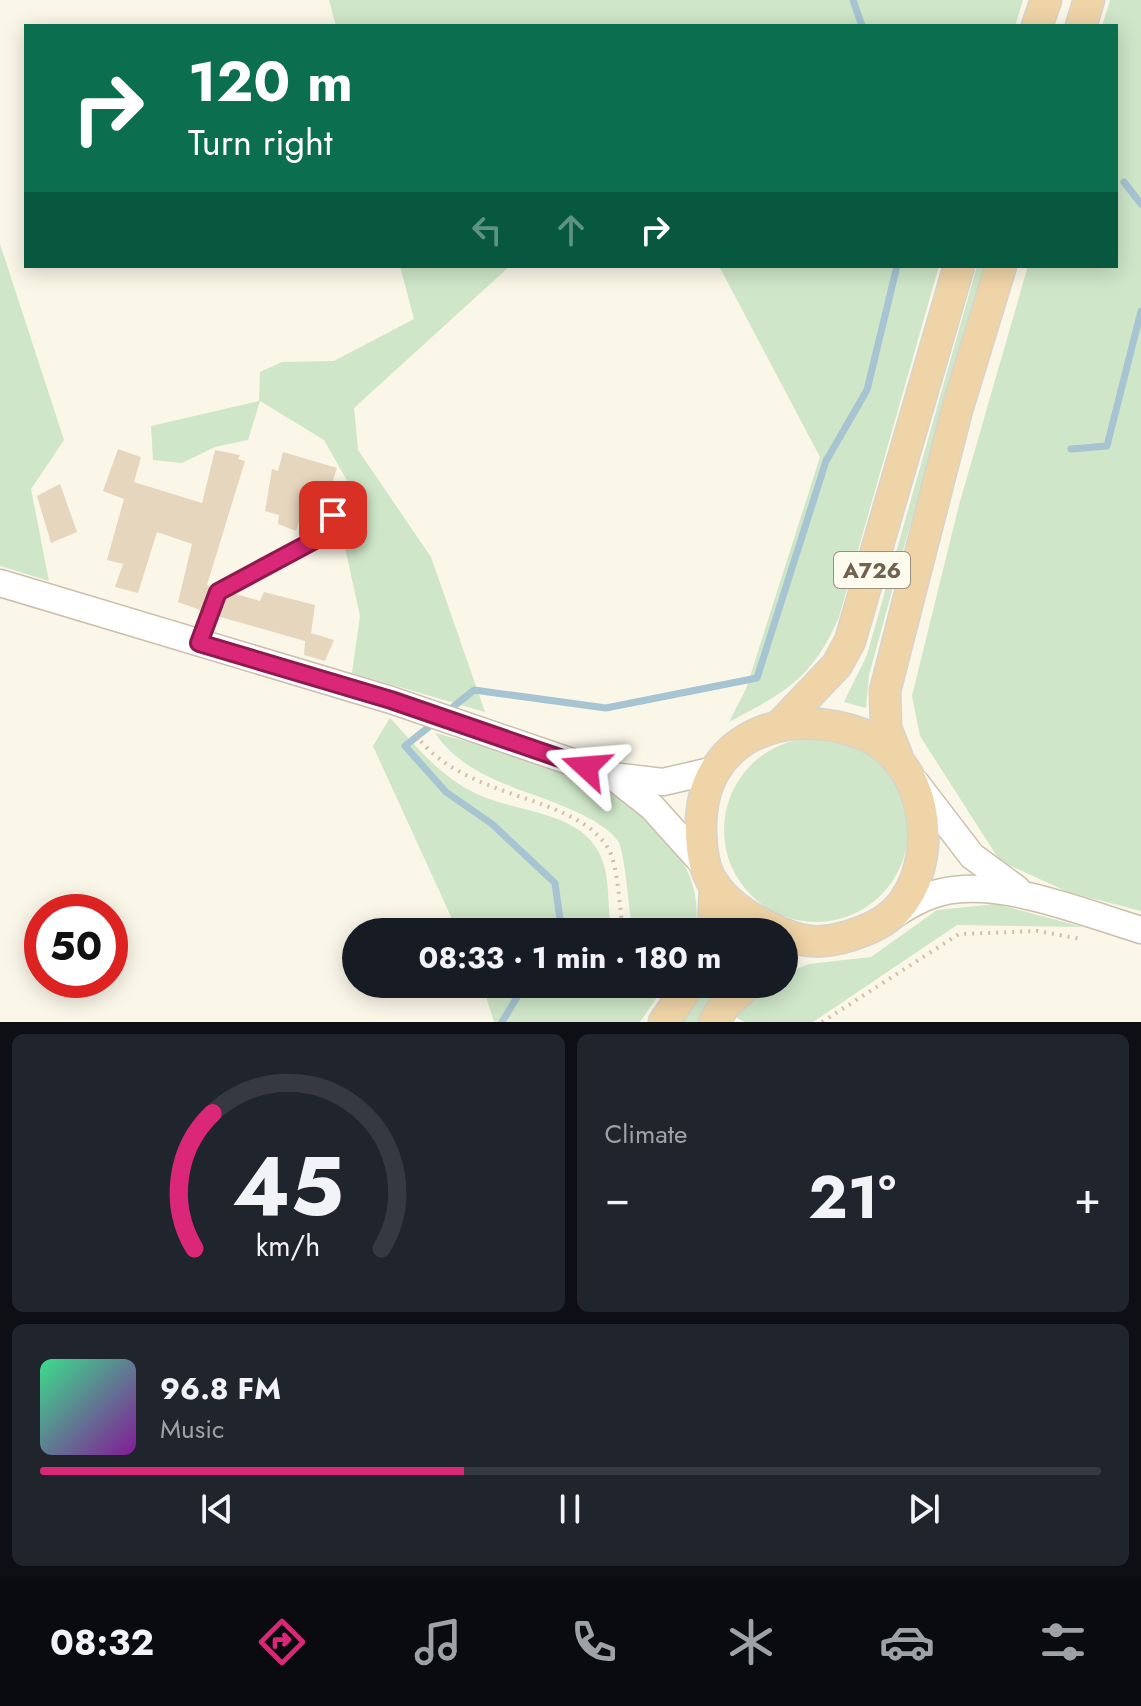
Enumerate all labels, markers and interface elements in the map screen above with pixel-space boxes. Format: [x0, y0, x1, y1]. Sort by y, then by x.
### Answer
text: 120 m [188, 41, 353, 122]
icon: right [56, 56, 160, 160]
text: Turn right [188, 116, 333, 168]
icon: left [465, 208, 509, 252]
icon: ahead [549, 208, 593, 252]
icon: right [633, 208, 677, 252]
pin [299, 481, 367, 549]
icon: arrive [311, 493, 355, 537]
road number: A726 [834, 552, 910, 588]
position arrow [544, 725, 628, 809]
speed limit sign: 50 [24, 894, 128, 998]
text: 08:33 · 1 min · 180 m [419, 936, 721, 979]
text: Climate [605, 1115, 687, 1153]
text: 45 [232, 1126, 344, 1246]
text: 21° [808, 1154, 896, 1241]
text: − [605, 1166, 630, 1230]
text: + [1074, 1166, 1101, 1230]
text: km/h [256, 1225, 321, 1267]
text: 96.8 FM [160, 1367, 281, 1410]
text: Music [160, 1410, 224, 1448]
icon: previous [195, 1487, 239, 1531]
icon: pause [548, 1487, 592, 1531]
icon: next [902, 1487, 946, 1531]
icon: directions [254, 1614, 310, 1670]
icon: music [410, 1614, 466, 1670]
icon: phone [566, 1614, 622, 1670]
icon: climate [723, 1614, 779, 1670]
icon: car [879, 1614, 935, 1670]
icon: filters [1035, 1614, 1091, 1670]
text: 08:32 [50, 1616, 154, 1668]

